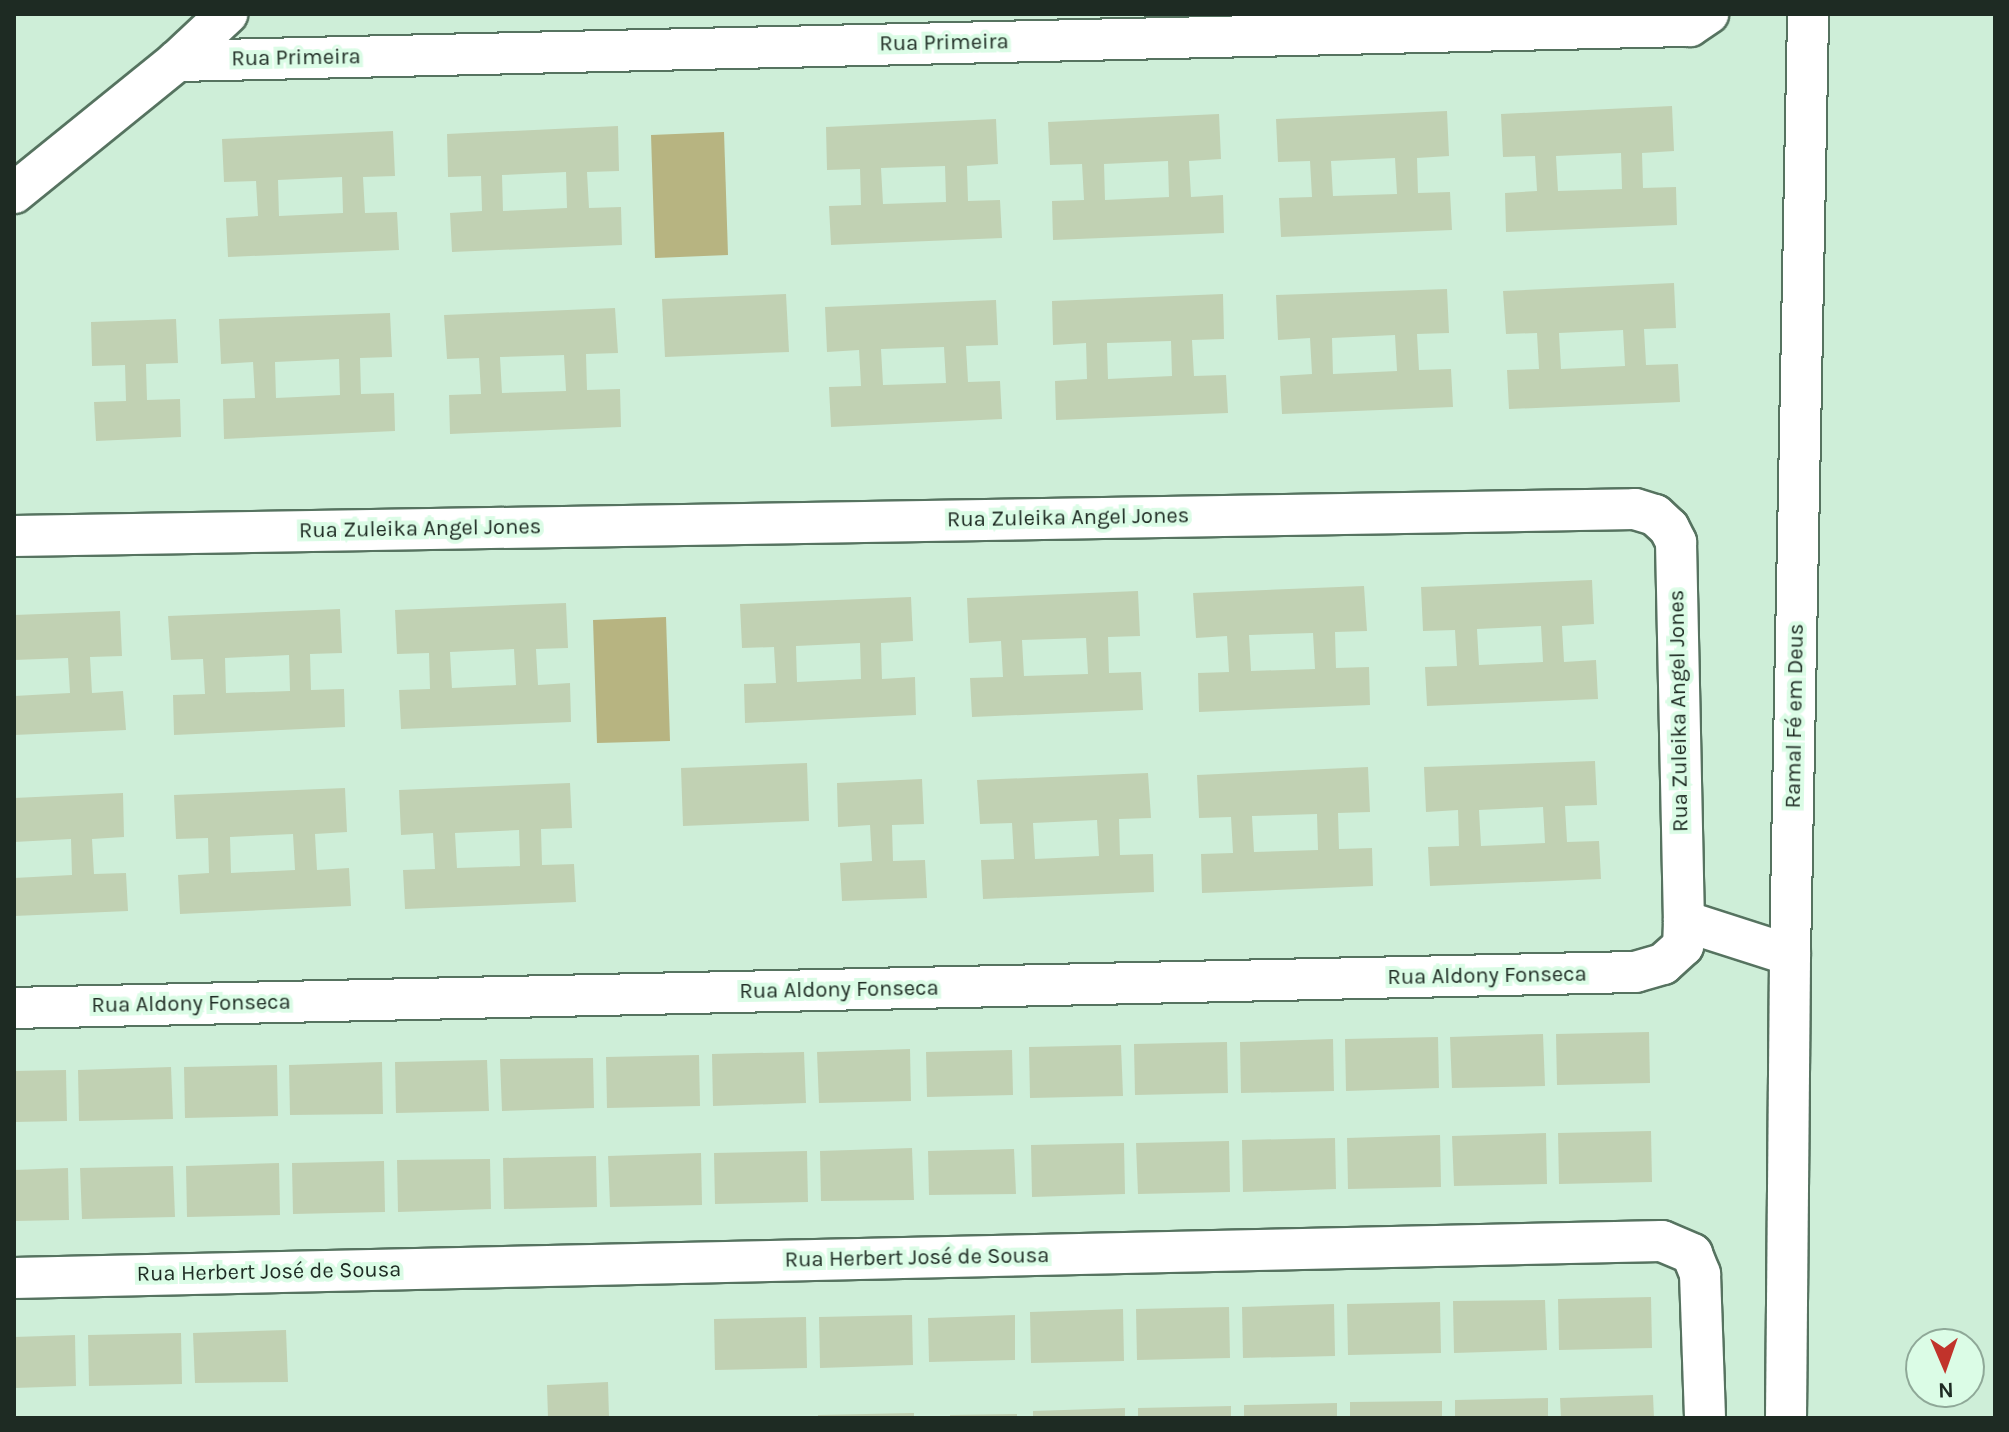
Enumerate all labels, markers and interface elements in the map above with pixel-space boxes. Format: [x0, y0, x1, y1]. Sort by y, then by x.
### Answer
street label: Rua Primeira [879, 29, 1009, 57]
street label: Rua Primeira [231, 44, 361, 72]
street label: Rua Zuleika Angel Jones [947, 503, 1189, 533]
street label: Rua Zuleika Angel Jones [299, 514, 541, 544]
street label: Rua Zuleika Angel Jones [1664, 590, 1694, 832]
street label: Ramal Fé em Deus [1780, 623, 1810, 809]
street label: Rua Aldony Fonseca [1387, 961, 1587, 991]
street label: Rua Aldony Fonseca [739, 975, 939, 1005]
street label: Rua Aldony Fonseca [91, 989, 291, 1019]
street label: Rua Herbert José de Sousa [784, 1242, 1050, 1274]
street label: Rua Herbert José de Sousa [136, 1256, 402, 1288]
north arrow [1905, 1328, 1985, 1408]
text: N [1937, 1377, 1954, 1403]

